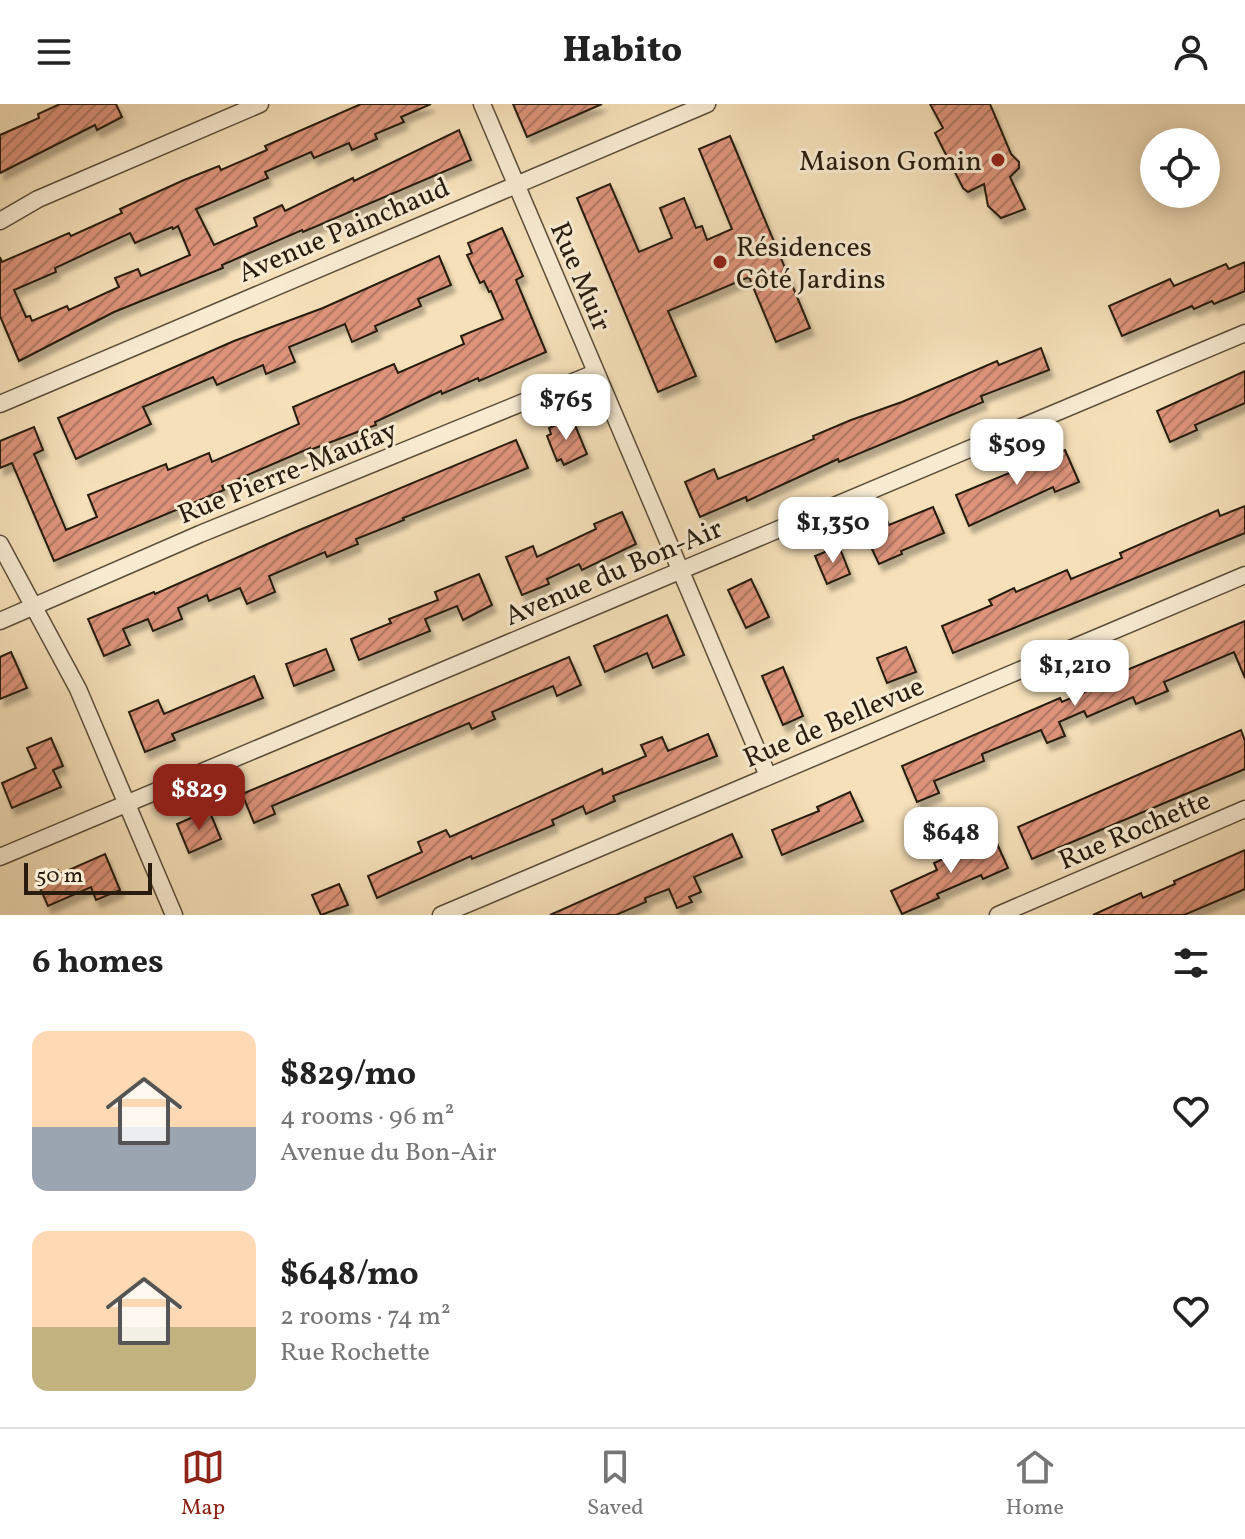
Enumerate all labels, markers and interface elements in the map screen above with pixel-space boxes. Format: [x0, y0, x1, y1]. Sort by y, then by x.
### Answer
text: Habito [563, 27, 682, 77]
icon: menu [32, 30, 76, 74]
icon: person [1169, 30, 1213, 74]
map controls [1140, 128, 1220, 208]
button: locate [1140, 128, 1220, 208]
place label: Maison Gomin [799, 143, 982, 182]
marker: Maison Gomin [989, 151, 1007, 169]
street label: Avenue Painchaud [232, 169, 456, 294]
street label: Rue Muir [539, 216, 620, 338]
place label: Résidences Côté Jardins [736, 229, 885, 300]
marker: Résidences Côté Jardins [711, 253, 729, 271]
pin: $765 [519, 374, 613, 442]
text: $765 [539, 382, 593, 418]
street label: Rue Pierre-Maufay [172, 412, 403, 535]
pin: $509 [970, 419, 1064, 487]
text: $509 [988, 427, 1046, 463]
pin: $1,350 [768, 497, 898, 565]
text: $1,350 [796, 505, 870, 541]
street label: Avenue du Bon-Air [499, 510, 729, 637]
pin: $1,210 [1010, 640, 1140, 708]
text: $1,210 [1039, 648, 1111, 684]
street label: Rue de Bellevue [738, 668, 930, 779]
pin: $829 [152, 764, 246, 832]
text: $829 [171, 772, 227, 808]
street label: Rue Rochette [1053, 782, 1217, 881]
pin: $648 [904, 807, 998, 875]
text: $648 [922, 815, 980, 851]
scale bar [24, 859, 152, 895]
text: 50 m [36, 861, 83, 892]
text: 6 homes [32, 940, 164, 987]
icon: filters [1169, 941, 1213, 985]
text: $829/mo [280, 1052, 416, 1099]
icon: home [96, 1063, 192, 1159]
icon: heart [1169, 1089, 1213, 1133]
text: 4 rooms · 96 m² [280, 1099, 454, 1135]
text: Avenue du Bon-Air [280, 1135, 497, 1171]
text: $648/mo [280, 1252, 419, 1299]
icon: home [96, 1263, 192, 1359]
icon: heart [1169, 1289, 1213, 1333]
text: 2 rooms · 74 m² [280, 1299, 451, 1335]
text: Rue Rochette [280, 1335, 430, 1371]
tab: Map [181, 1445, 225, 1524]
tab: Saved [587, 1445, 644, 1524]
tab: Home [1006, 1445, 1064, 1524]

